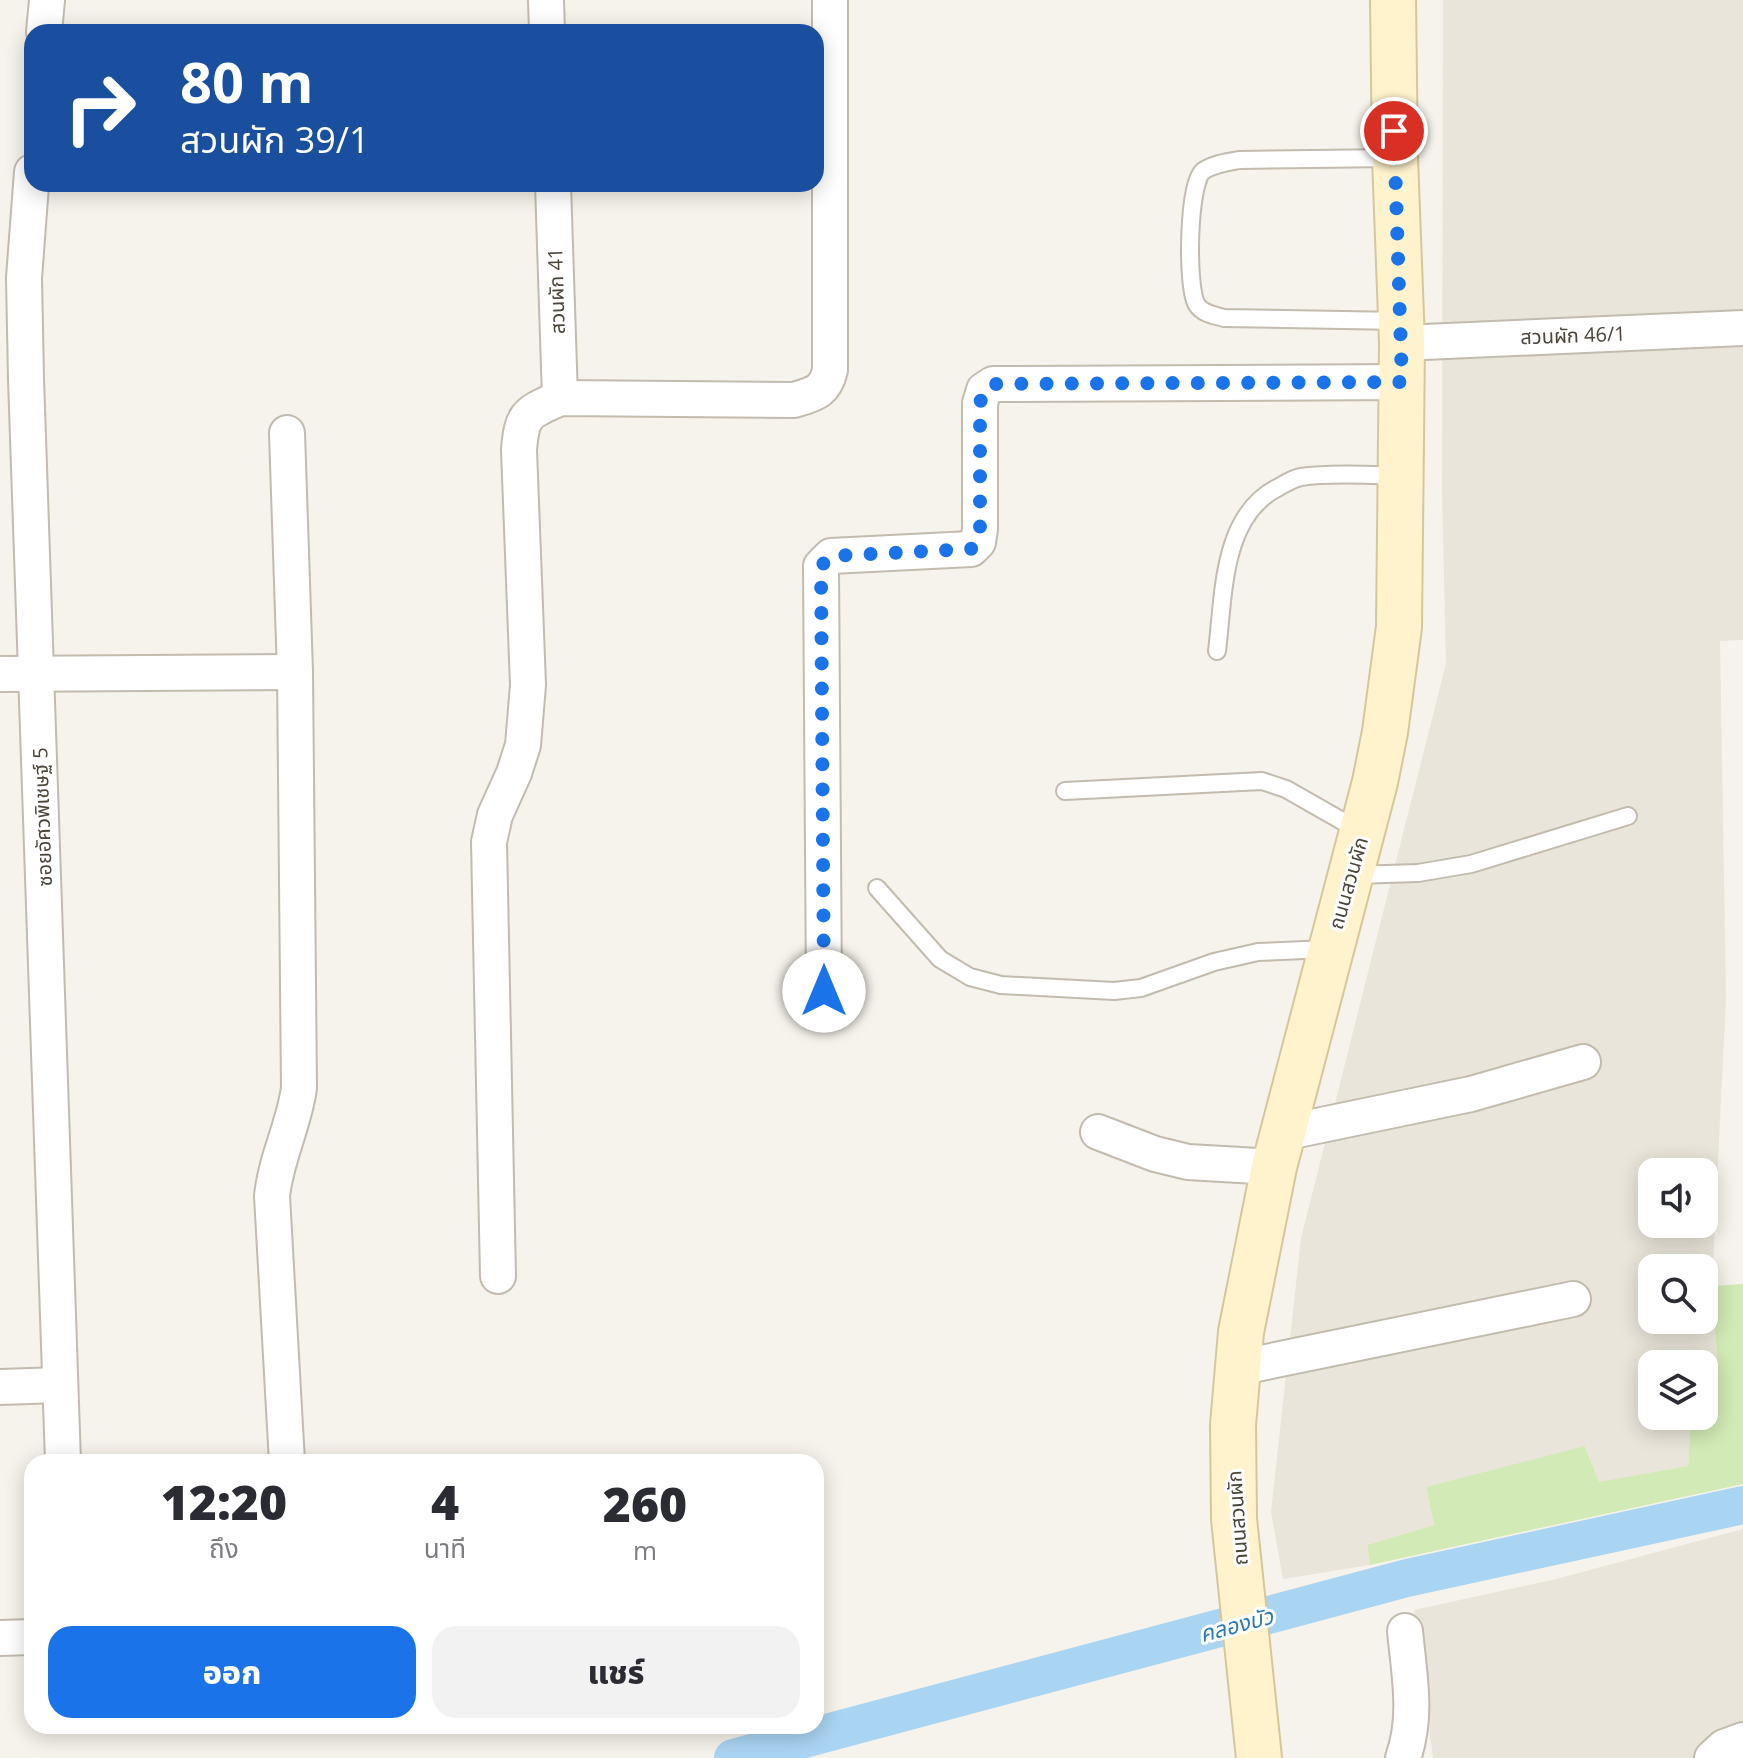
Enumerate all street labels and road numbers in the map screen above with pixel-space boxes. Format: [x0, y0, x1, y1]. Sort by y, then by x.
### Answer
street label: สวนผัก 41 [541, 247, 571, 335]
street label: สวนผัก 46/1 [1520, 320, 1626, 350]
street label: ซอยอัศวพิเชษฐ์ 5 [26, 747, 58, 887]
street label: ถนนสวนผัก [1322, 834, 1374, 932]
street label: ถนนสวนผัก [1220, 1470, 1254, 1566]

